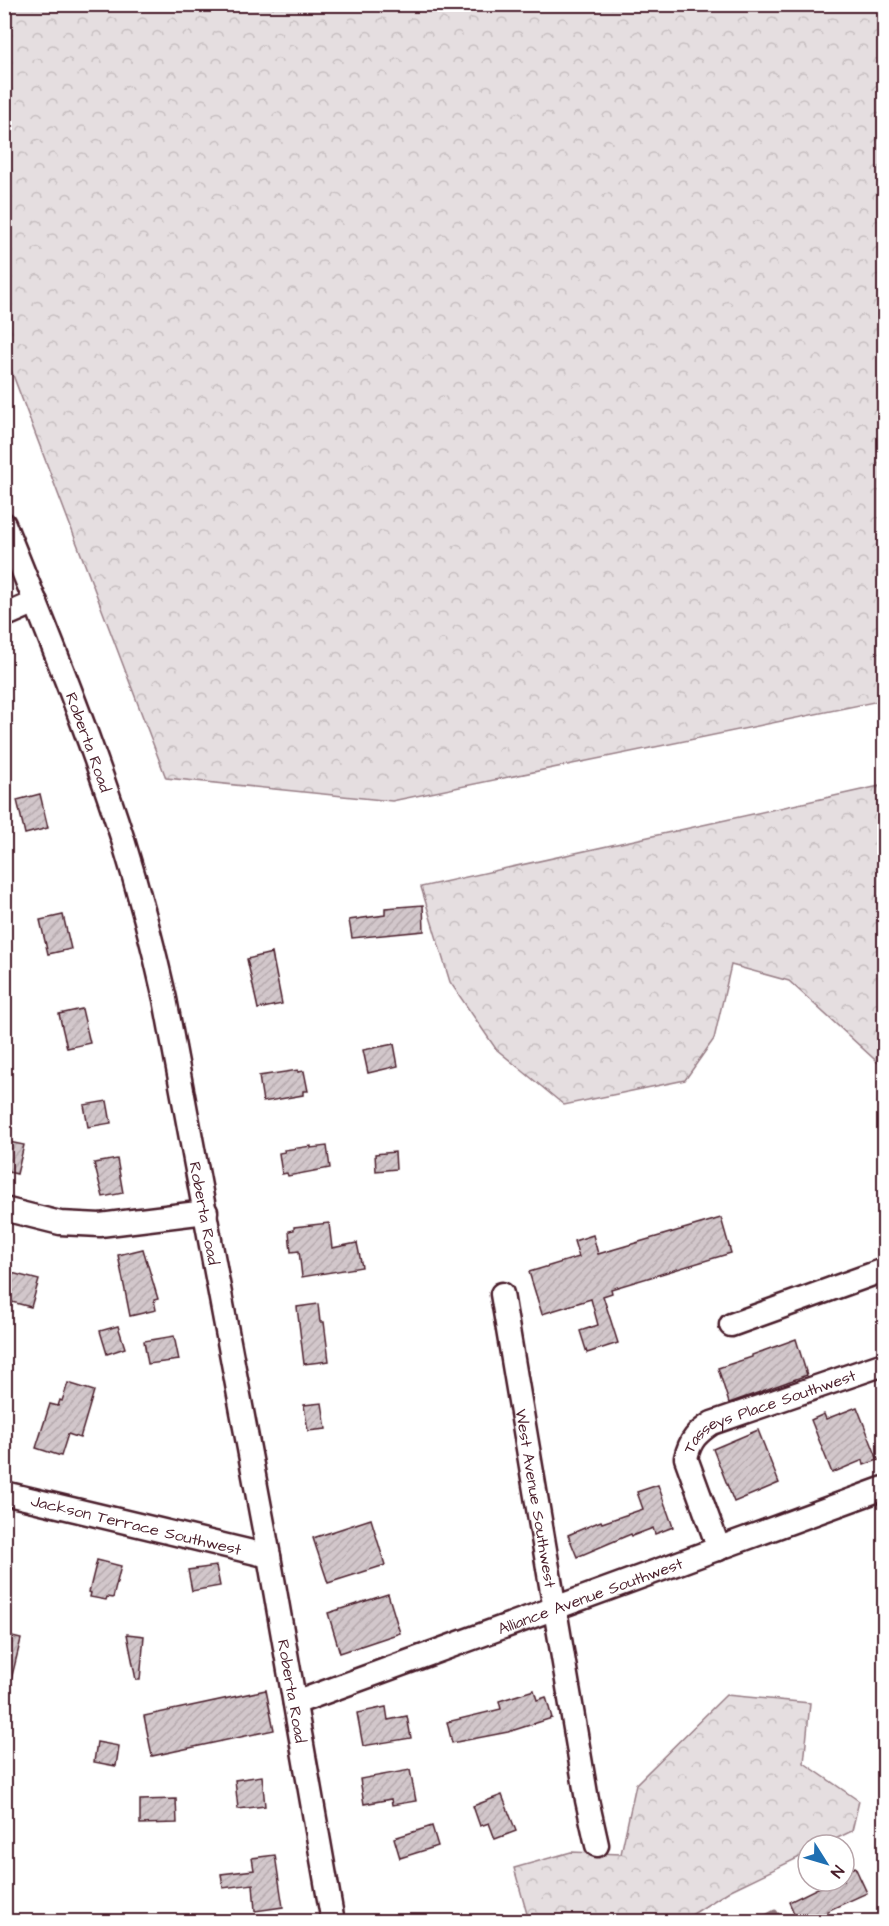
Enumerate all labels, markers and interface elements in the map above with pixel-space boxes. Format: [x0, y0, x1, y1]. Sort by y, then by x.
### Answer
street label: Roberta Road [60, 689, 116, 795]
street label: Roberta Road [184, 1160, 224, 1267]
street label: Tasseys Place Southwest [678, 1364, 859, 1456]
street label: West Avenue Southwest [509, 1407, 561, 1590]
street label: Jackson Terrace Southwest [29, 1490, 244, 1561]
street label: Alliance Avenue Southwest [495, 1552, 686, 1640]
street label: Roberta Road [272, 1638, 311, 1745]
north arrow [796, 1833, 856, 1893]
text: N [825, 1861, 849, 1882]

